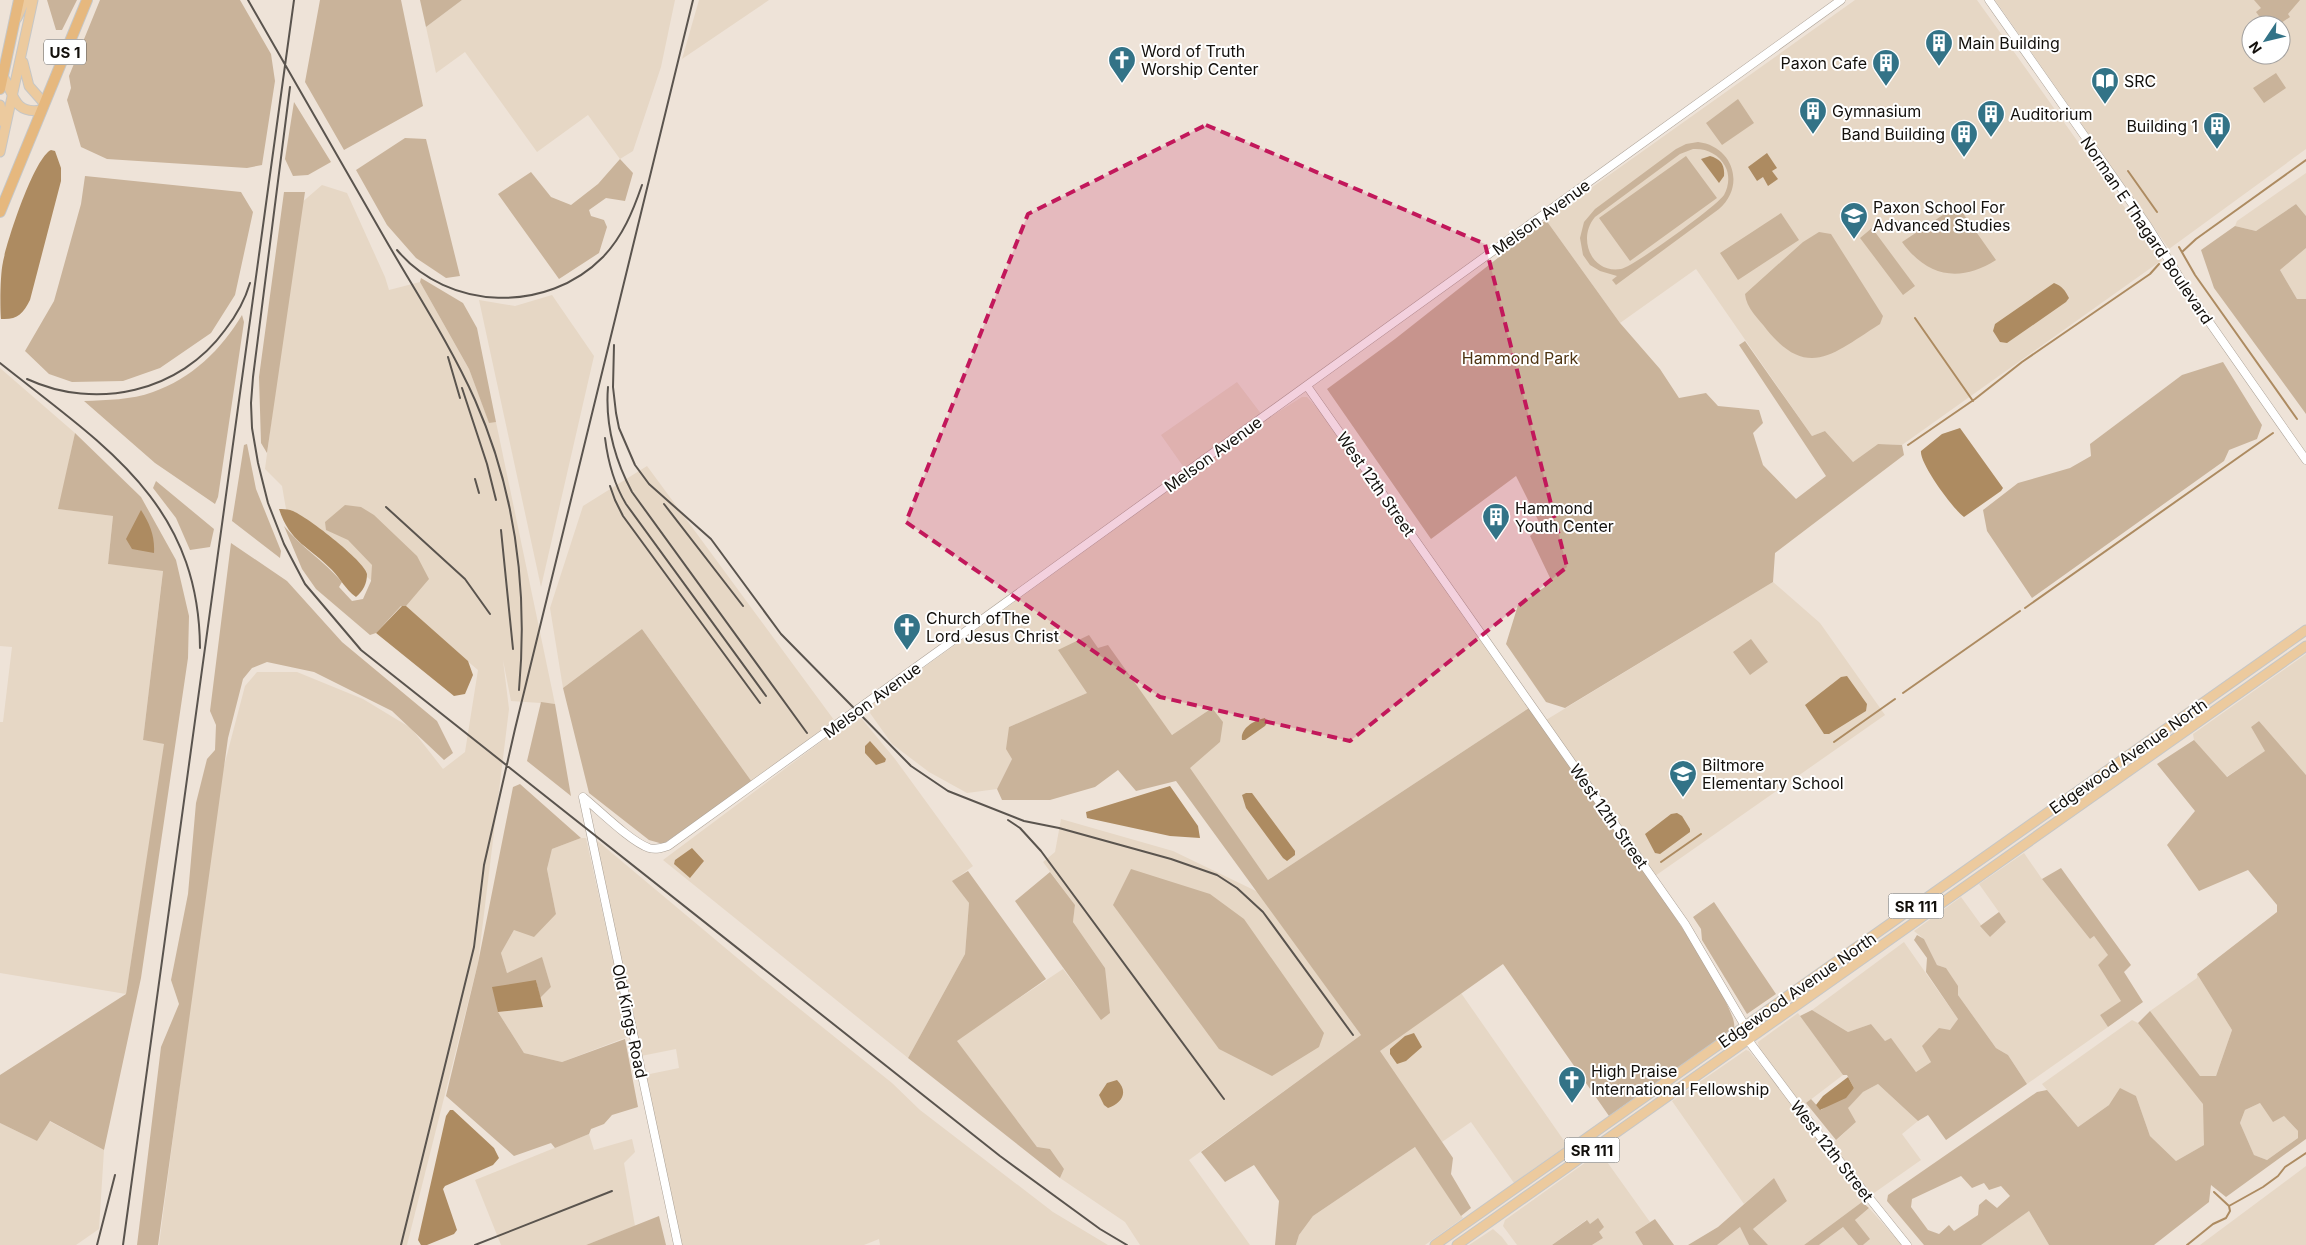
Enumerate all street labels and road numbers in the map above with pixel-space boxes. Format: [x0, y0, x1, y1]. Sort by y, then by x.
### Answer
road number: US 1 [44, 40, 86, 64]
street label: Norman E Thagard Boulevard [2077, 132, 2217, 328]
street label: Melson Avenue [1488, 175, 1594, 259]
street label: Melson Avenue [1160, 412, 1266, 496]
street label: West 12th Street [1333, 428, 1419, 540]
street label: Melson Avenue [819, 658, 925, 742]
street label: Edgewood Avenue North [2045, 694, 2211, 818]
street label: West 12th Street [1566, 760, 1652, 872]
road number: SR 111 [1888, 894, 1944, 918]
street label: Edgewood Avenue North [1714, 928, 1880, 1052]
street label: Old Kings Road [608, 962, 652, 1080]
street label: West 12th Street [1786, 1096, 1878, 1206]
road number: SR 111 [1564, 1138, 1620, 1162]

